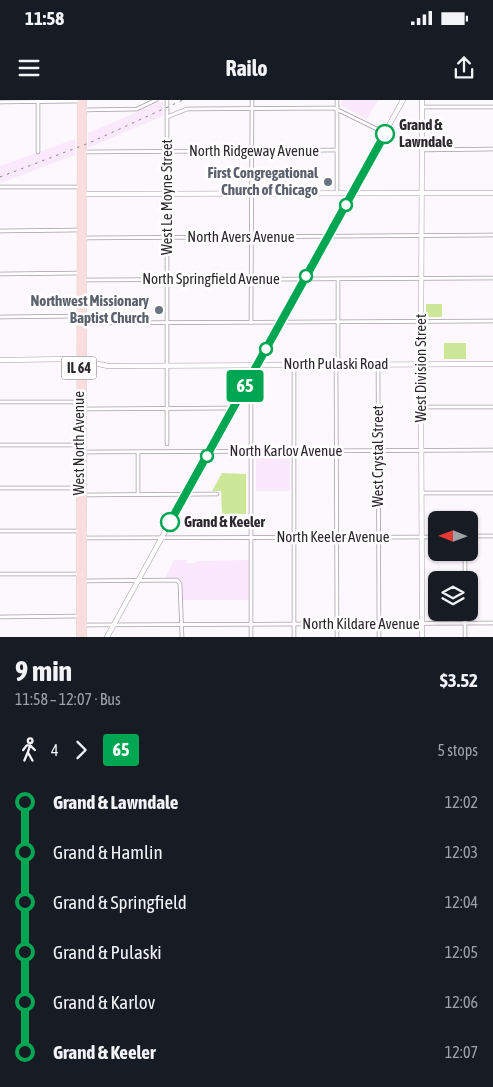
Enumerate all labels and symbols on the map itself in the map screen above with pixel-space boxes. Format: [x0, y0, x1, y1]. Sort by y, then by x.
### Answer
place label: Grand & Lawndale [399, 116, 453, 150]
marker: Grand & Lawndale [375, 124, 395, 144]
street label: West Le Moyne Street [158, 139, 175, 255]
street label: North Ridgeway Avenue [189, 142, 319, 159]
place label: First Congregational Church of Chicago [207, 164, 319, 198]
marker: First Congregational Church of Chicago [322, 176, 334, 188]
unlabelled marker [339, 198, 353, 212]
street label: North Avers Avenue [187, 228, 295, 245]
unlabelled marker [299, 269, 313, 283]
street label: North Springfield Avenue [142, 270, 280, 287]
place label: Northwest Missionary Baptist Church [30, 292, 150, 326]
marker: Northwest Missionary Baptist Church [153, 304, 165, 316]
street label: West Division Street [412, 314, 429, 422]
unlabelled marker [259, 342, 273, 356]
street label: North Pulaski Road [284, 355, 388, 372]
road number: IL 64 [62, 356, 96, 380]
line badge: 65 [222, 370, 268, 402]
street label: West North Avenue [70, 391, 87, 495]
street label: West Crystal Street [369, 405, 386, 507]
street label: North Karlov Avenue [230, 442, 343, 459]
unlabelled marker [200, 449, 214, 463]
north arrow [428, 511, 478, 561]
marker: Grand & Keeler [160, 512, 180, 532]
place label: Grand & Keeler [184, 513, 266, 530]
street label: North Keeler Avenue [276, 528, 390, 545]
street label: North Kildare Avenue [302, 615, 420, 632]

